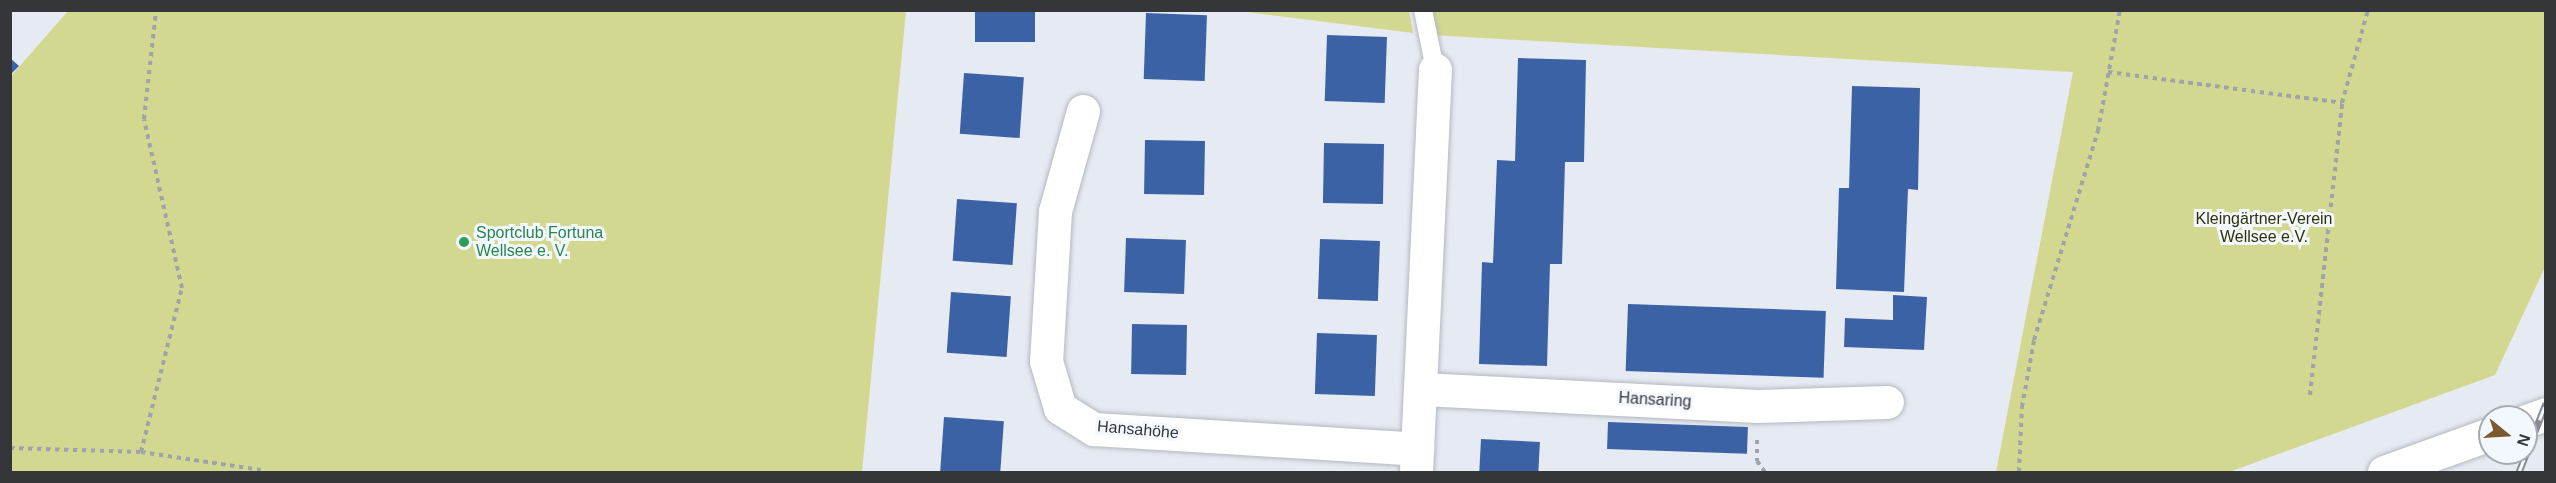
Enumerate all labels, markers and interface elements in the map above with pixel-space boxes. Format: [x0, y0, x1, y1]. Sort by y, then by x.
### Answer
park label: Kleingärtner-Verein Wellsee e.V. [2196, 209, 2332, 247]
place label: Sportclub Fortuna Wellsee e. V. [476, 223, 603, 261]
marker: Sportclub Fortuna Wellsee e. V. [457, 235, 471, 249]
street label: Hansaring [1618, 389, 1692, 411]
north arrow [2478, 405, 2538, 465]
street label: Hansahöhe [1096, 417, 1180, 443]
text: N [2514, 432, 2534, 448]

